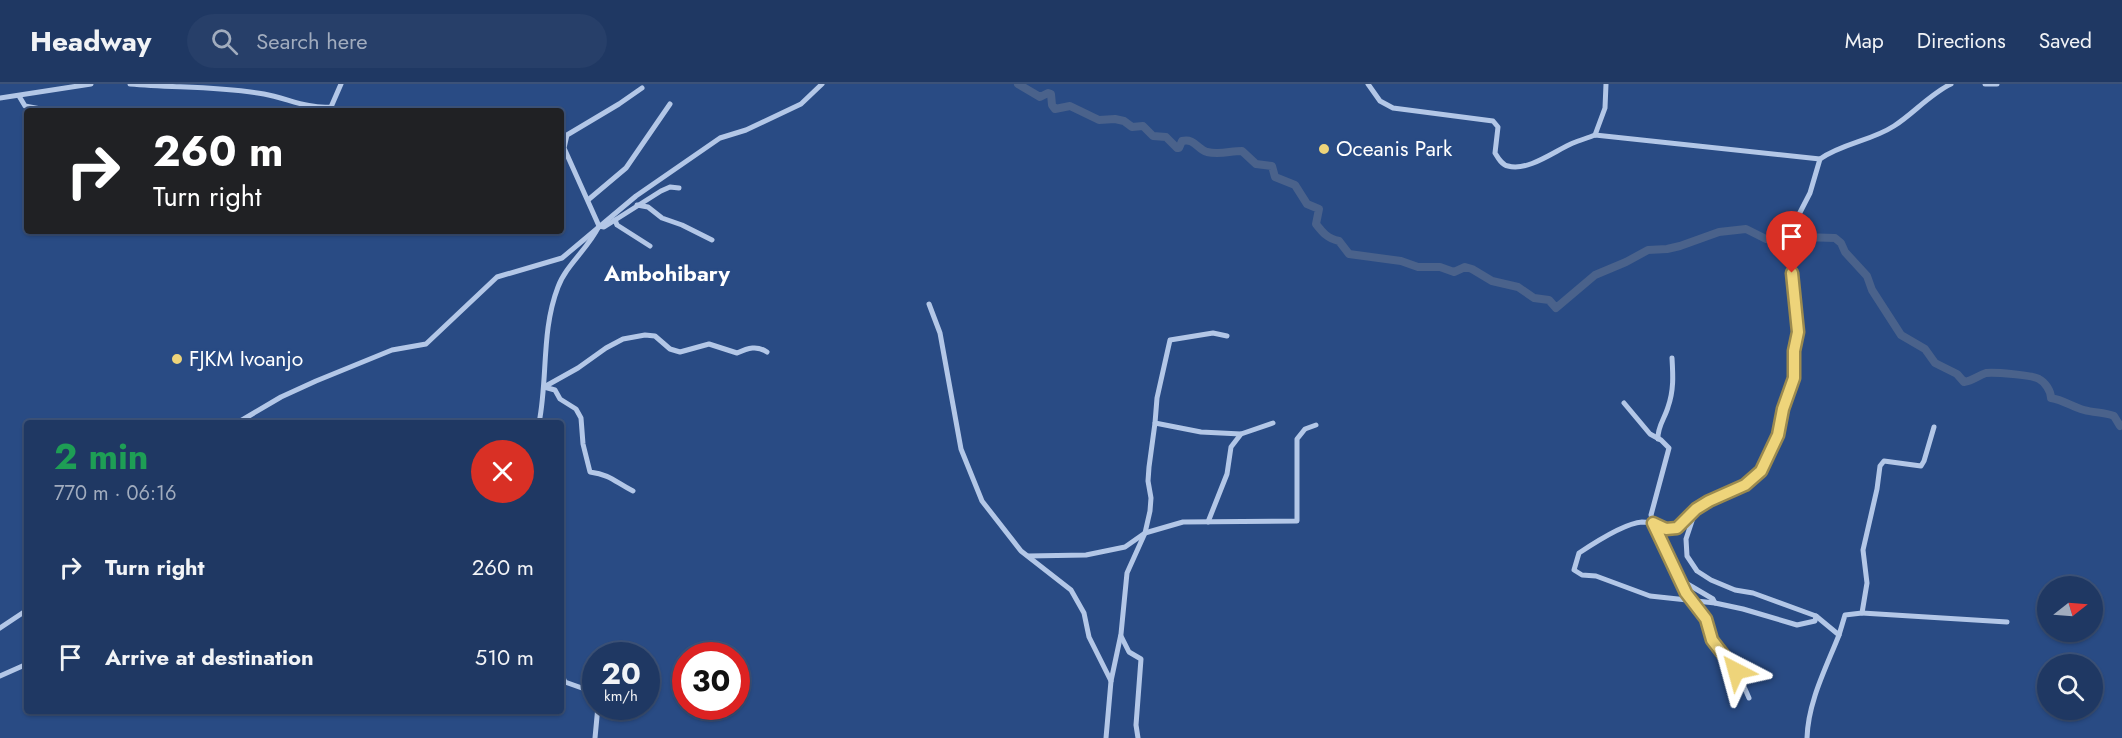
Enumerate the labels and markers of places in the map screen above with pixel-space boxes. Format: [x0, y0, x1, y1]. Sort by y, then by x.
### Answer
place label: Oceanis Park [1336, 134, 1453, 164]
marker: Oceanis Park [1317, 142, 1331, 156]
pin [1766, 211, 1817, 273]
place label: FJKM Ivoanjo [189, 344, 303, 374]
marker: FJKM Ivoanjo [170, 352, 184, 366]

